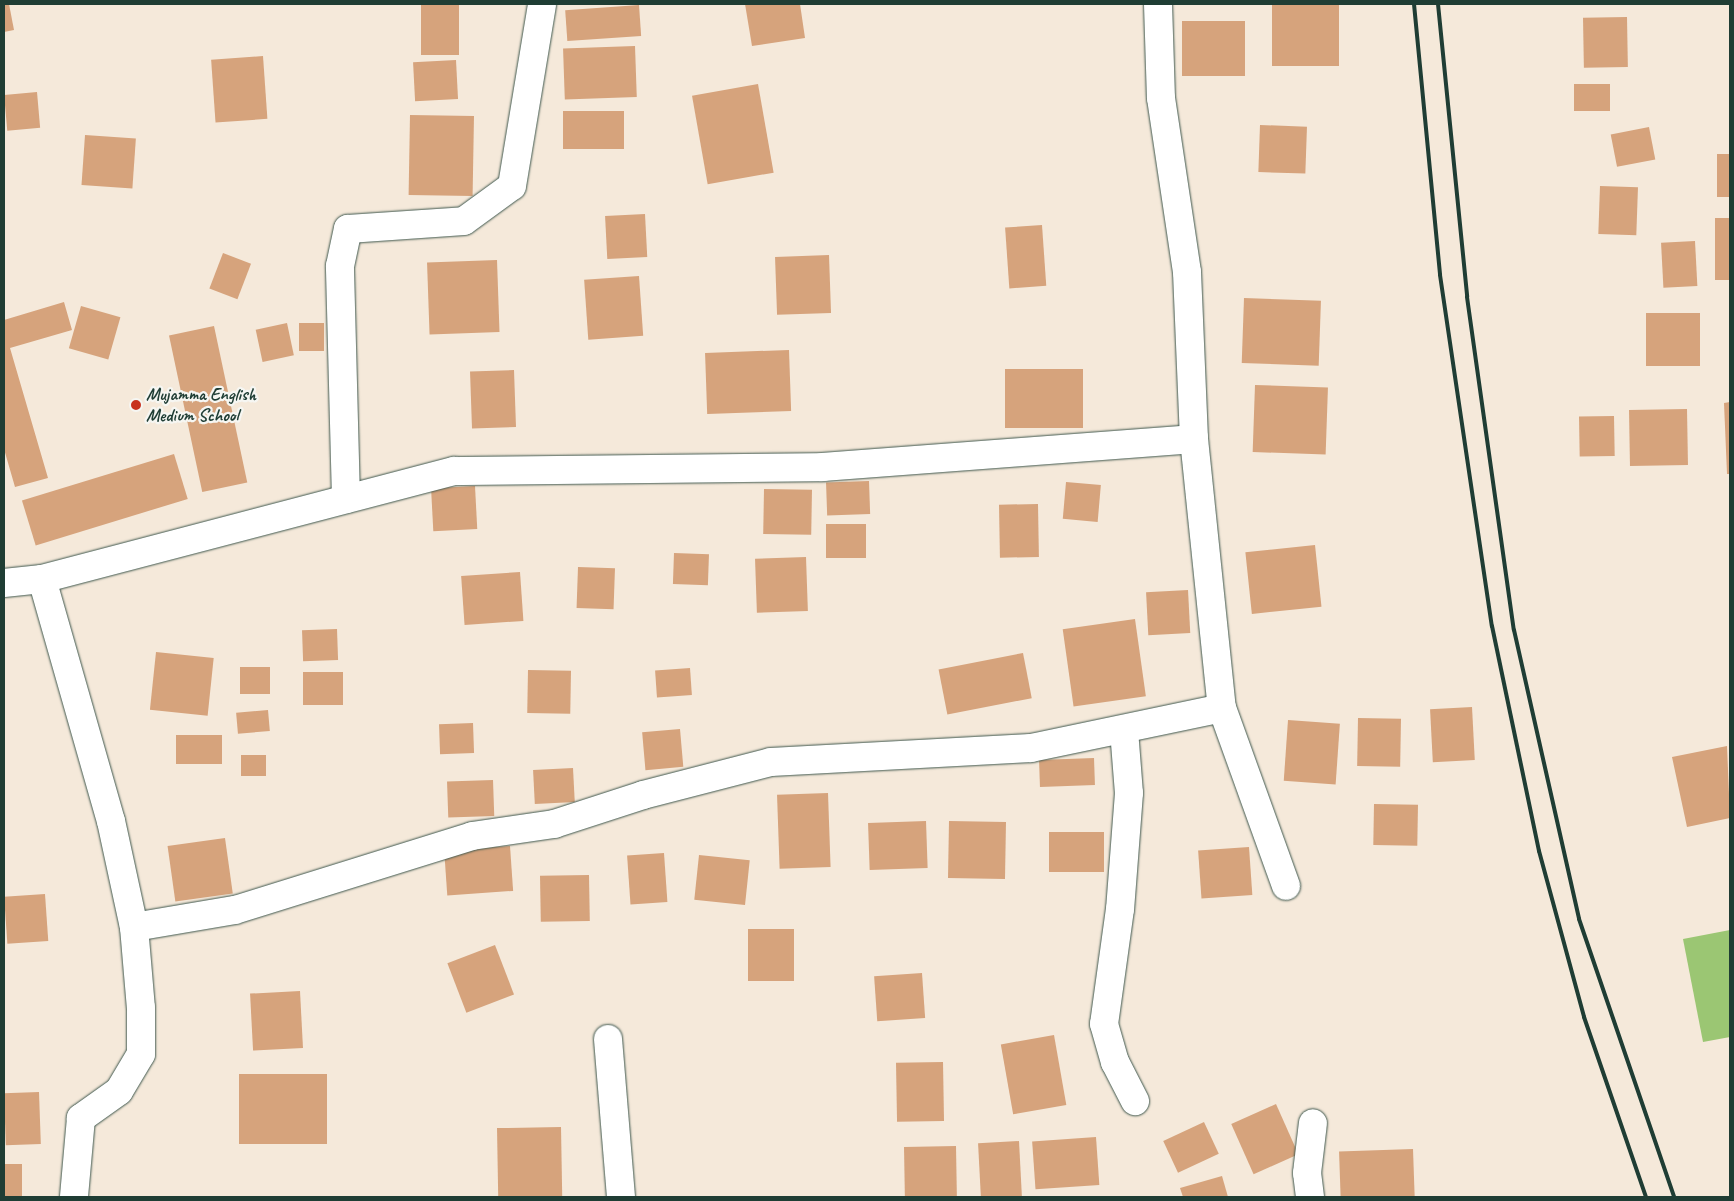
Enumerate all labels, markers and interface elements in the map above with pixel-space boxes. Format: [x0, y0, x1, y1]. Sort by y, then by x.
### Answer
place label: Mujamma English Medium School [146, 384, 256, 426]
marker: Mujamma English Medium School [130, 399, 142, 411]

